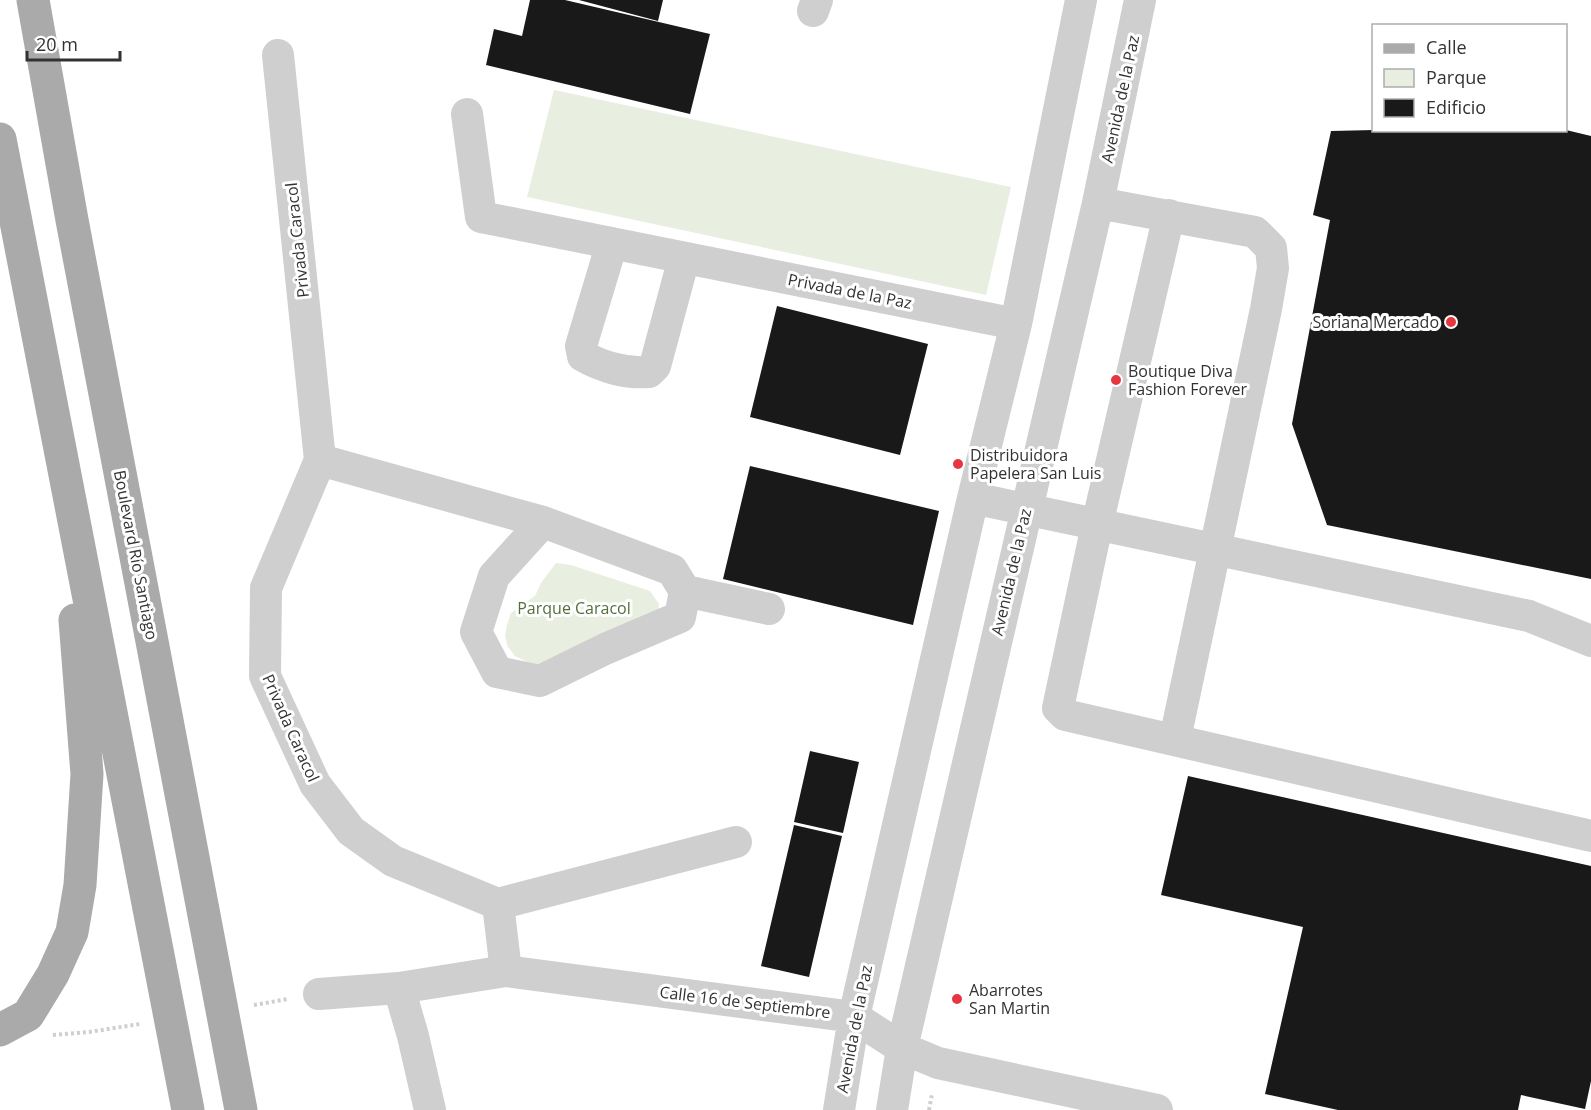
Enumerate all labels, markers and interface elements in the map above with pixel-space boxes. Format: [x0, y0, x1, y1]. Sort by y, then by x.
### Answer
scale bar [27, 24, 120, 62]
legend [1372, 24, 1567, 132]
text: 20 m [36, 32, 78, 56]
street label: Avenida de la Paz [1096, 33, 1144, 165]
text: Calle [1426, 35, 1467, 59]
text: Parque [1426, 65, 1486, 89]
text: Edificio [1426, 95, 1486, 119]
street label: Privada Caracol [280, 181, 314, 299]
street label: Privada de la Paz [786, 268, 914, 314]
place label: Soriana Mercado [1312, 311, 1439, 333]
marker: Soriana Mercado [1444, 315, 1458, 329]
place label: Boutique Diva Fashion Forever [1128, 360, 1248, 400]
marker: Boutique Diva Fashion Forever [1109, 373, 1123, 387]
place label: Distribuidora Papelera San Luis [970, 444, 1101, 484]
marker: Distribuidora Papelera San Luis [951, 457, 965, 471]
street label: Boulevard Río Santiago [109, 468, 163, 642]
street label: Avenida de la Paz [986, 506, 1036, 638]
park label: Parque Caracol [517, 597, 631, 619]
street label: Privada Caracol [257, 671, 325, 785]
street label: Avenida de la Paz [831, 963, 877, 1095]
place label: Abarrotes San Martin [969, 979, 1050, 1019]
street label: Calle 16 de Septiembre [658, 981, 832, 1023]
marker: Abarrotes San Martin [950, 992, 964, 1006]

